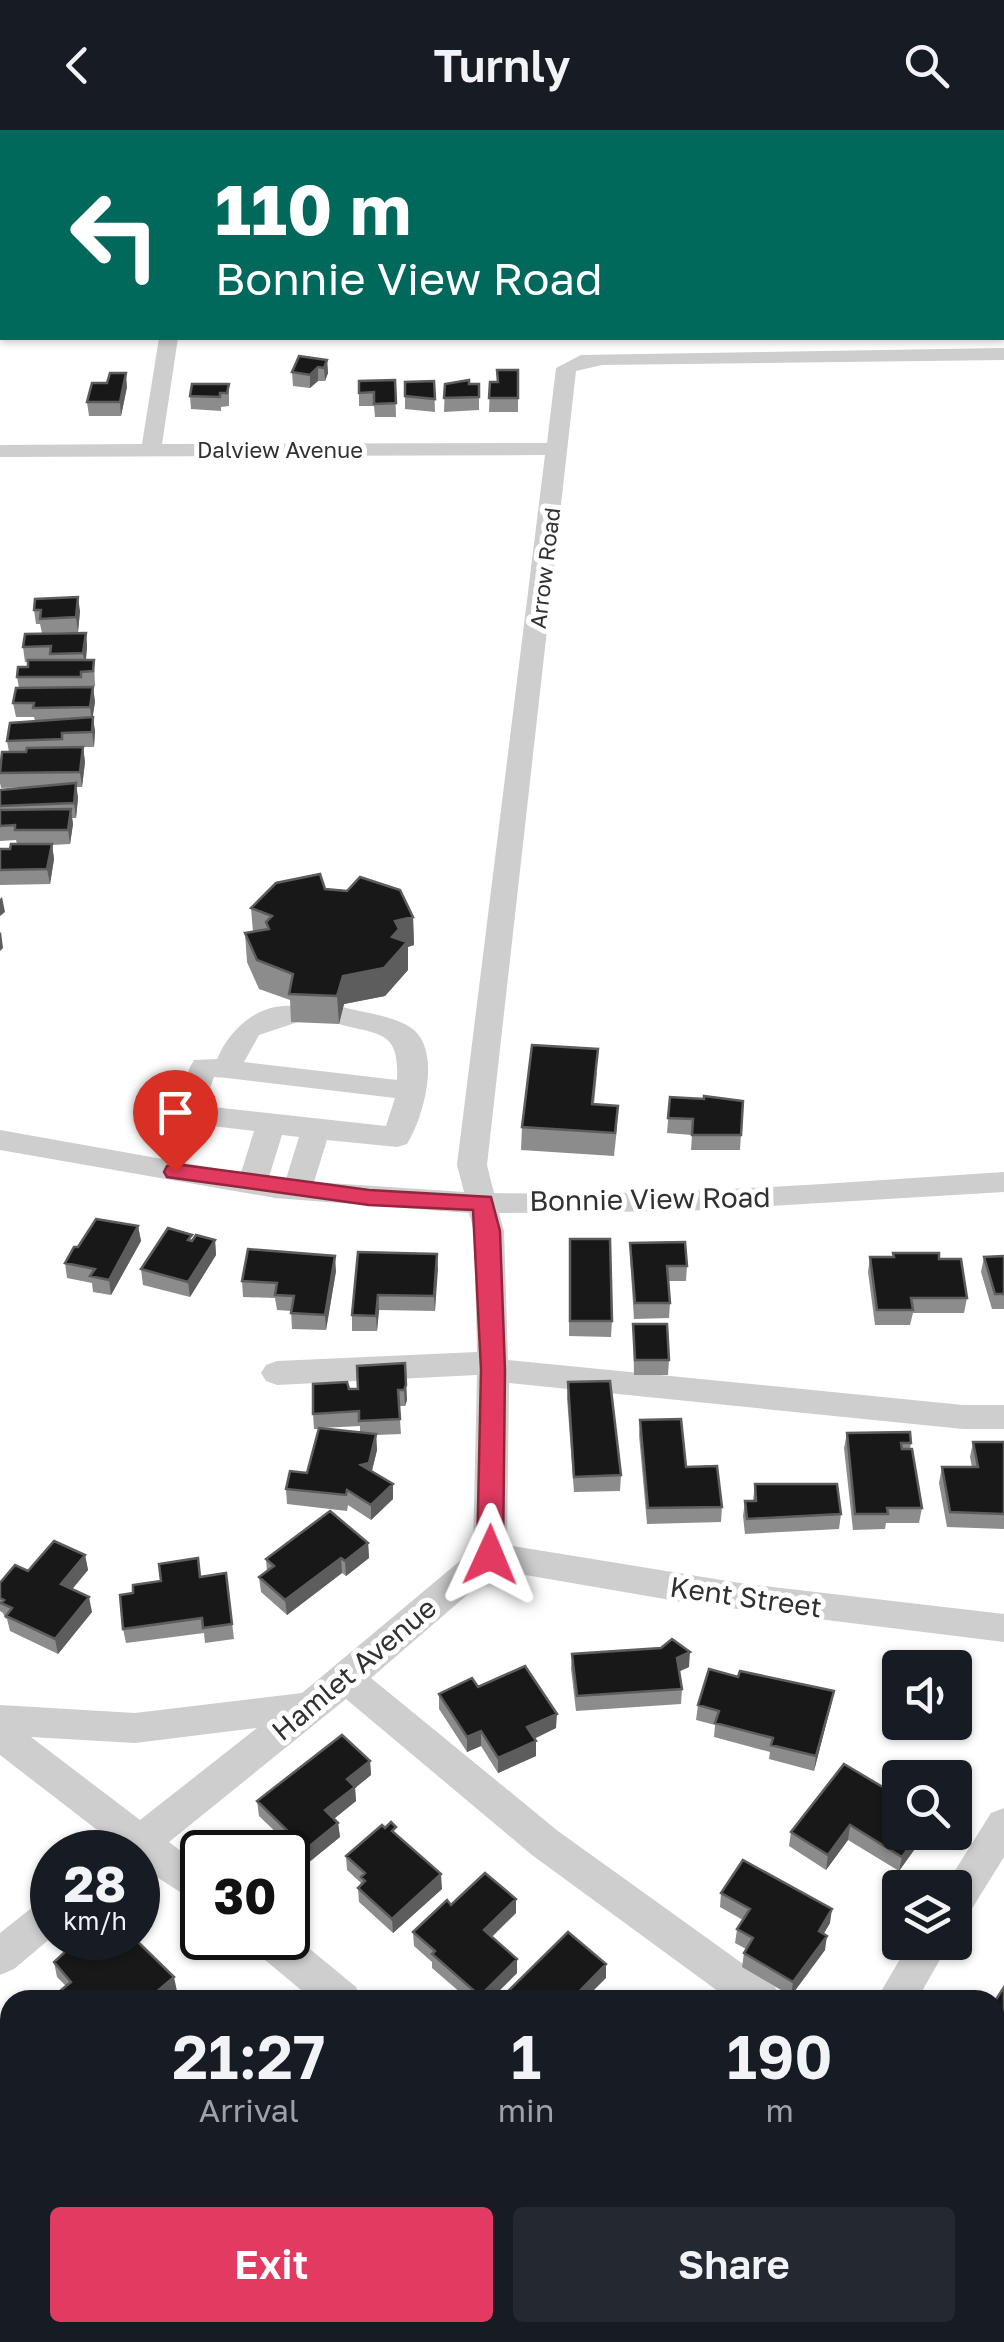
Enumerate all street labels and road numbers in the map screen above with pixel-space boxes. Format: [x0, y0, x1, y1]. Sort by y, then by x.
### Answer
street label: Dalview Avenue [197, 436, 363, 463]
street label: Arrow Road [524, 506, 565, 630]
street label: Bonnie View Road [529, 1180, 771, 1217]
street label: Kent Street [668, 1570, 824, 1623]
street label: Hamlet Avenue [265, 1590, 442, 1747]

